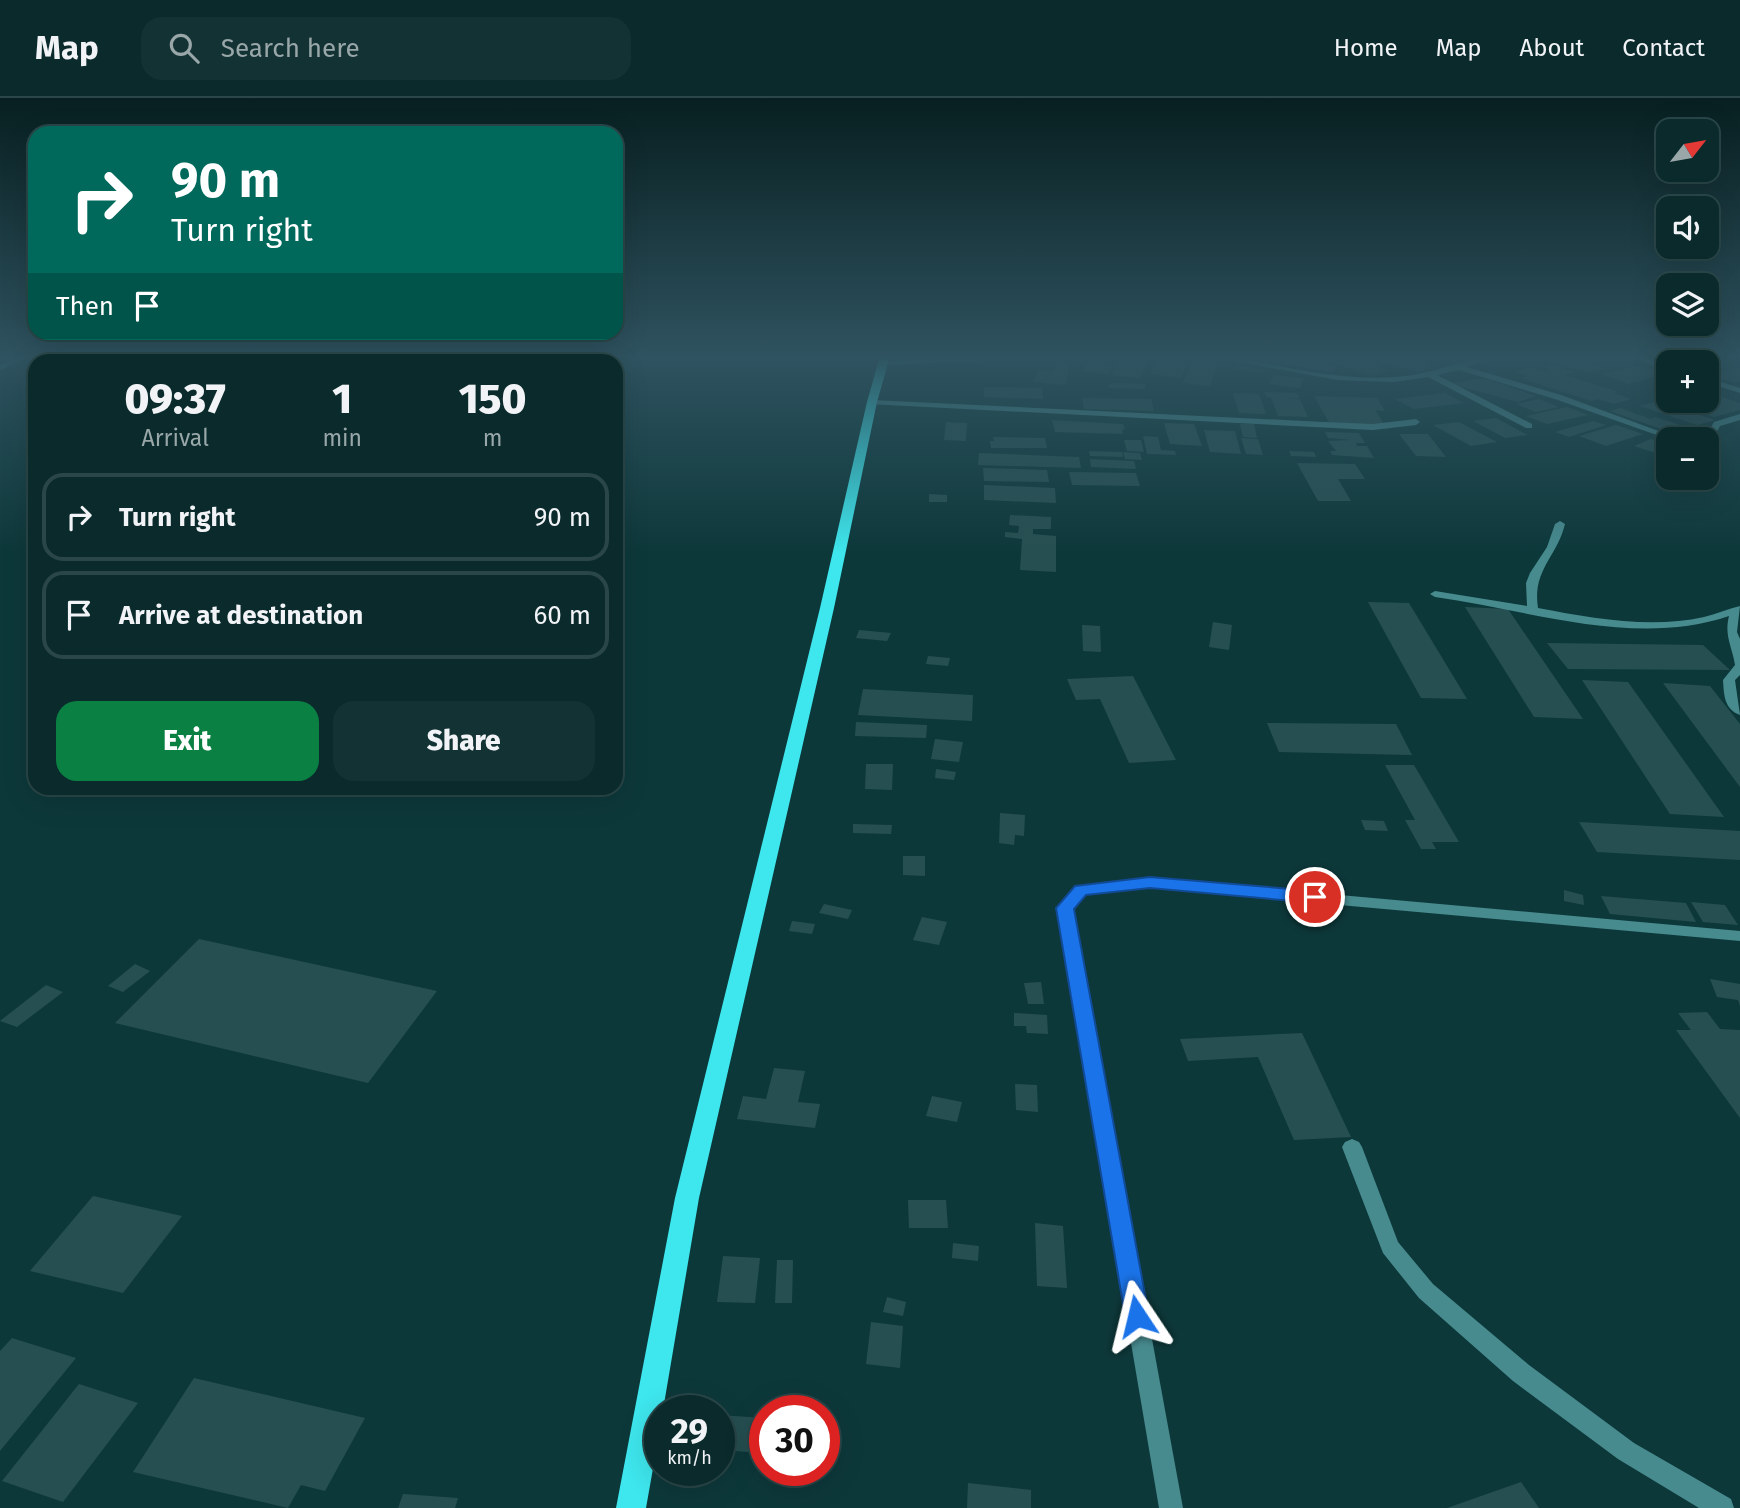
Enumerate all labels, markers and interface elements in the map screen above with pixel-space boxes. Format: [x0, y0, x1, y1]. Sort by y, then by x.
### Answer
search box [141, 17, 631, 80]
text: Map [35, 28, 99, 68]
icon: search [165, 29, 203, 67]
text: Search here [221, 33, 360, 64]
text: Home [1334, 34, 1398, 62]
text: Map [1436, 34, 1482, 62]
text: About [1520, 34, 1584, 62]
text: Contact [1622, 34, 1705, 62]
north arrow [1656, 119, 1718, 182]
map controls [1656, 119, 1719, 490]
text: 90 m [171, 151, 280, 210]
icon: right [56, 154, 147, 245]
button: sound [1656, 196, 1719, 259]
text: Turn right [171, 211, 313, 249]
button: layers [1656, 273, 1719, 336]
icon: arrive [128, 287, 166, 325]
text: Then [56, 291, 114, 322]
button: + [1656, 350, 1719, 413]
text: 09:37 [125, 374, 226, 424]
text: 1 [332, 374, 352, 424]
text: 150 [459, 374, 526, 424]
text: Arrival [141, 424, 209, 452]
text: min [322, 424, 362, 452]
text: m [483, 424, 502, 452]
button: − [1656, 427, 1719, 490]
icon: right [60, 498, 98, 536]
text: Turn right [119, 502, 236, 533]
text: 90 m [534, 502, 591, 533]
icon: arrive [60, 596, 98, 634]
text: Arrive at destination [119, 600, 363, 631]
text: 60 m [533, 600, 591, 631]
button: Exit [56, 701, 319, 781]
button: Share [333, 701, 595, 781]
pin [1285, 867, 1345, 927]
icon: arrive [1296, 878, 1334, 916]
position arrow [1100, 1279, 1174, 1353]
speed limit sign: 30 [749, 1395, 840, 1486]
text: 29 [671, 1410, 708, 1452]
text: km/h [667, 1447, 712, 1469]

